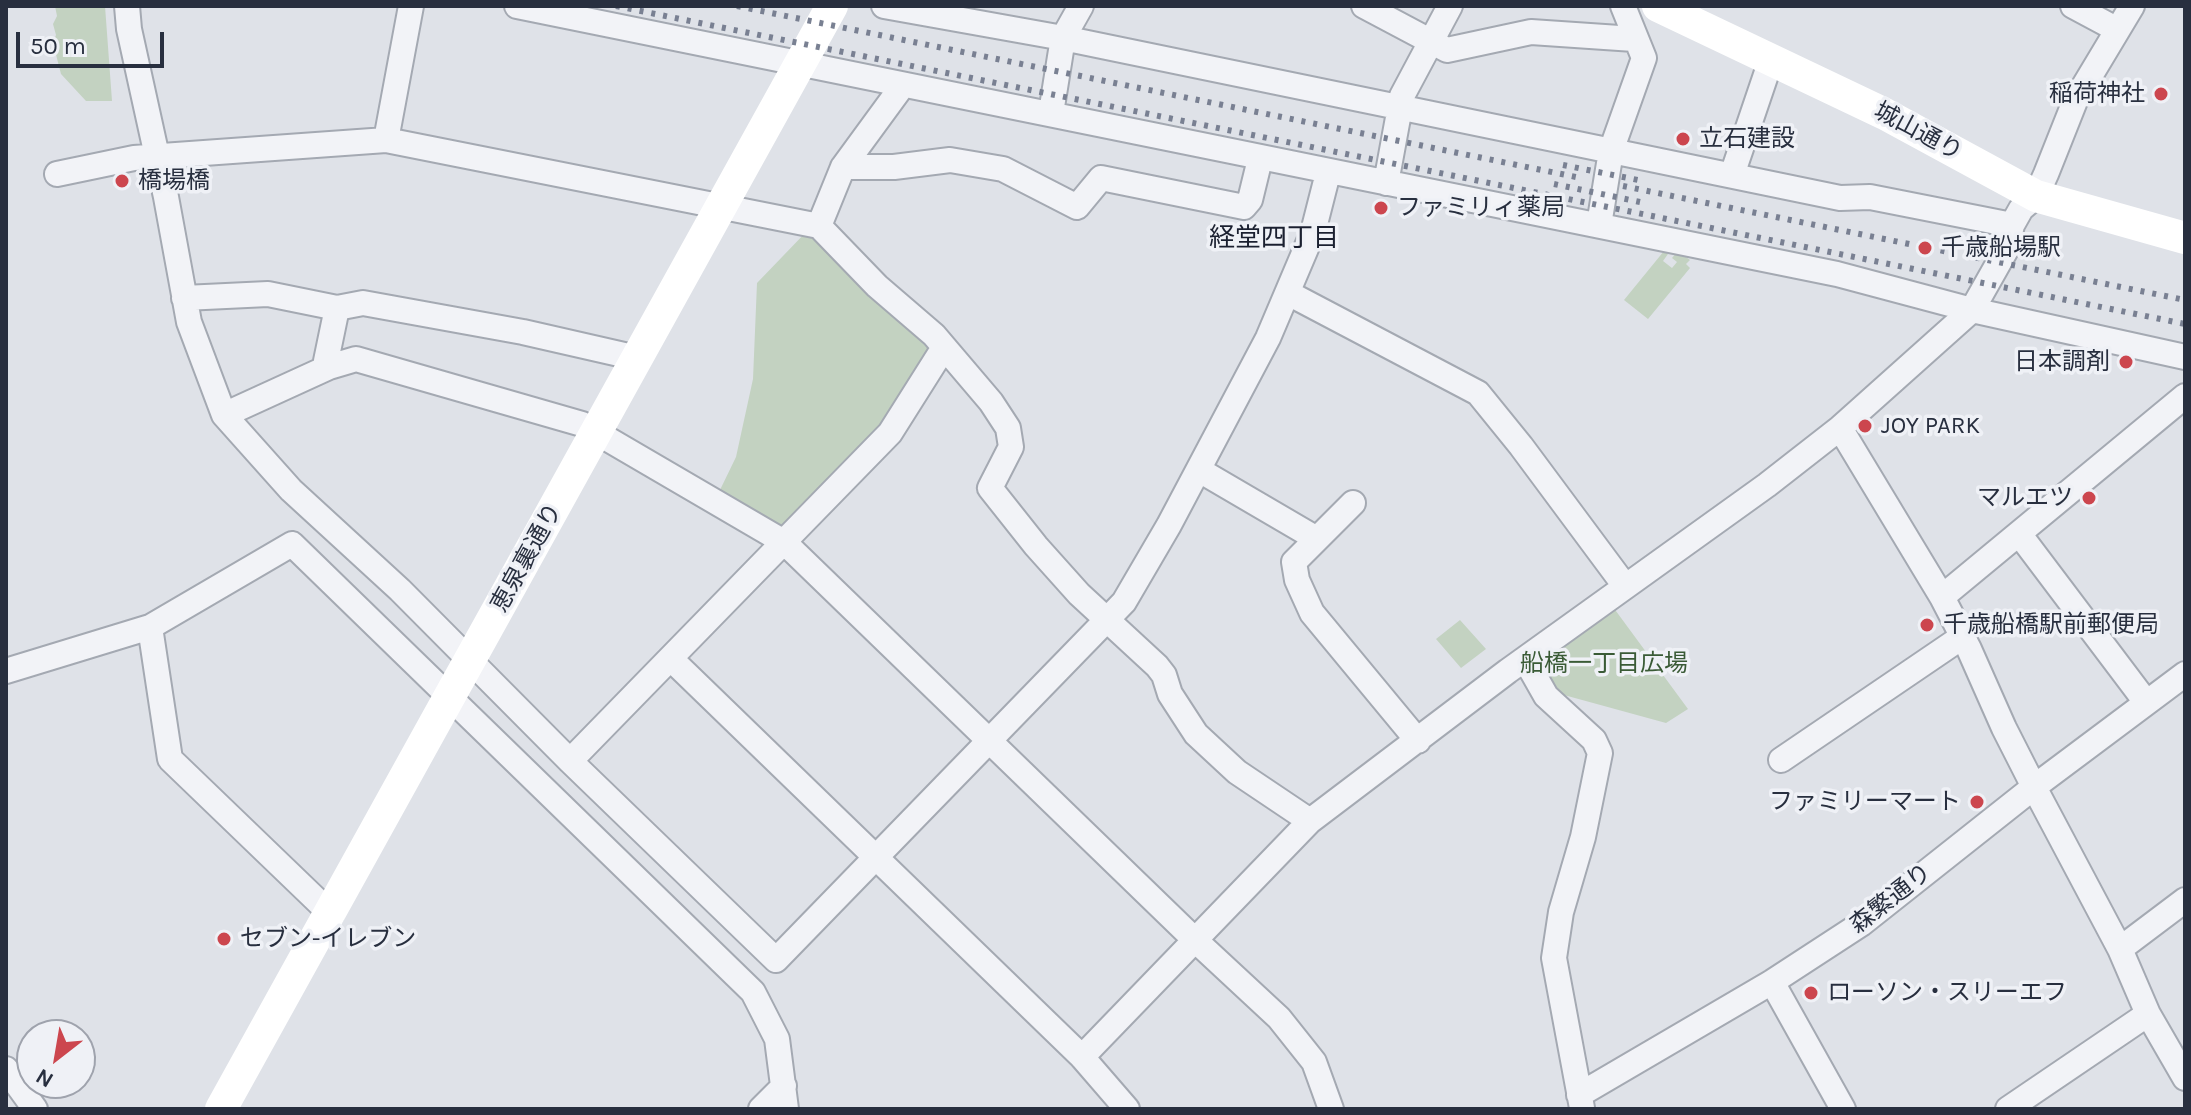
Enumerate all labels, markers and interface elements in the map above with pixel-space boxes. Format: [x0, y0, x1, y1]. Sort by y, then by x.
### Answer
scale bar [20, 16, 168, 66]
text: 50 m [30, 32, 86, 60]
place label: 稲荷神社 [2049, 80, 2145, 108]
marker: 稲荷神社 [2152, 85, 2170, 103]
street label: 城山通り [1869, 97, 1967, 167]
place label: 立石建設 [1699, 125, 1795, 153]
marker: 立石建設 [1674, 130, 1692, 148]
place label: 橋場橋 [138, 167, 210, 195]
marker: 橋場橋 [113, 172, 131, 190]
place label: ファミリィ薬局 [1397, 194, 1565, 222]
marker: ファミリィ薬局 [1372, 199, 1390, 217]
district label: 経堂四丁目 [1209, 223, 1339, 255]
place label: 千歳船場駅 [1941, 234, 2061, 262]
marker: 千歳船場駅 [1916, 239, 1934, 257]
place label: 日本調剤 [2014, 348, 2110, 376]
marker: 日本調剤 [2117, 353, 2135, 371]
place label: JOY PARK [1881, 412, 1980, 440]
marker: JOY PARK [1856, 417, 1874, 435]
place label: マルエツ [1977, 484, 2073, 512]
marker: マルエツ [2080, 489, 2098, 507]
street label: 恵泉裏通り [485, 499, 569, 617]
place label: 千歳船橋駅前郵便局 [1943, 611, 2159, 639]
marker: 千歳船橋駅前郵便局 [1918, 616, 1936, 634]
park label: 船橋一丁目広場 [1520, 650, 1688, 678]
place label: ファミリーマート [1769, 788, 1961, 816]
marker: ファミリーマート [1968, 793, 1986, 811]
street label: 森繁通り [1844, 858, 1938, 940]
place label: セブン-イレブン [240, 925, 416, 953]
marker: セブン-イレブン [215, 930, 233, 948]
place label: ローソン・スリーエフ [1827, 979, 2067, 1007]
marker: ローソン・スリーエフ [1802, 984, 1820, 1002]
north arrow [16, 1019, 96, 1099]
text: N [31, 1063, 58, 1093]

